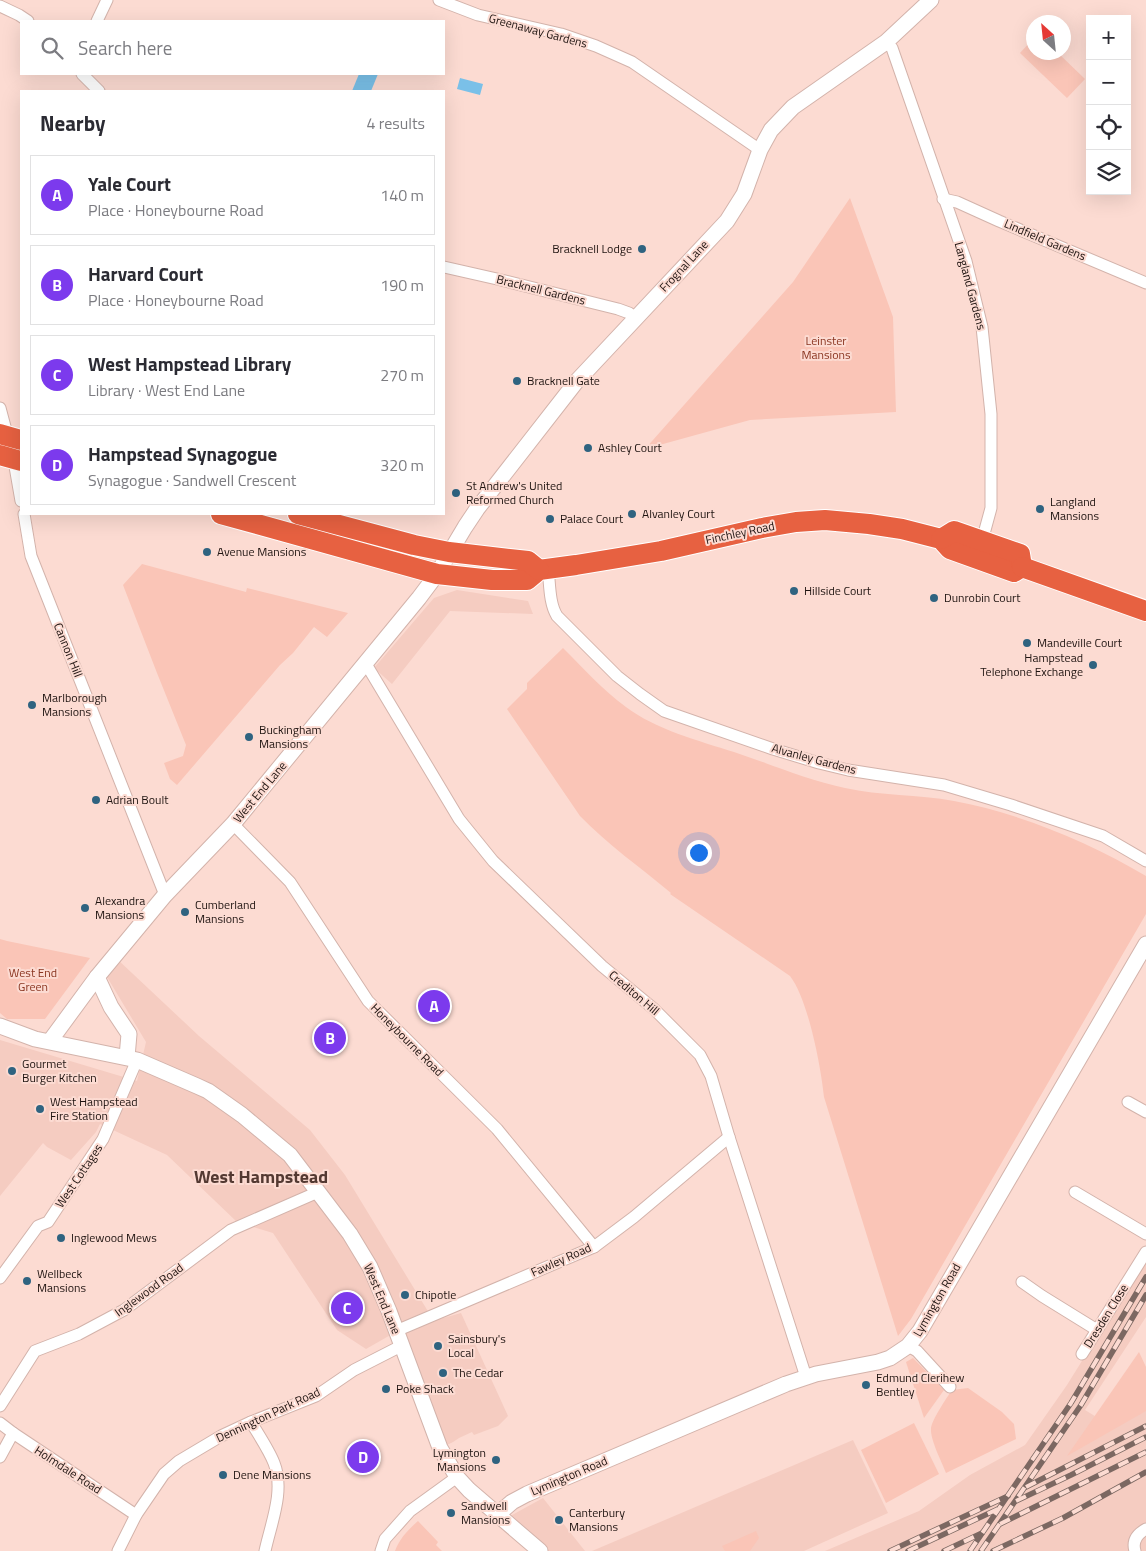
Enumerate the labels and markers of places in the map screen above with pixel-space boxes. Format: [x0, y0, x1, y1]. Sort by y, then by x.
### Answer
place label: Bracknell Lodge [552, 239, 632, 258]
marker: Bracknell Lodge [636, 243, 648, 255]
place label: Bracknell Gate [527, 371, 600, 390]
marker: Bracknell Gate [511, 375, 523, 387]
place label: Ashley Court [598, 438, 663, 457]
marker: Ashley Court [582, 442, 594, 454]
place label: St Andrew's United Reformed Church [466, 476, 562, 509]
marker: St Andrew's United Reformed Church [450, 487, 462, 499]
place label: Langland Mansions [1050, 492, 1100, 525]
marker: Langland Mansions [1034, 503, 1046, 515]
place label: Alvanley Court [642, 504, 715, 523]
marker: Alvanley Court [626, 508, 638, 520]
place label: Palace Court [560, 509, 624, 528]
marker: Palace Court [544, 513, 556, 525]
place label: Avenue Mansions [217, 542, 307, 561]
marker: Avenue Mansions [201, 546, 213, 558]
place label: Hillside Court [804, 581, 872, 600]
marker: Hillside Court [788, 585, 800, 597]
place label: Dunrobin Court [944, 588, 1021, 607]
marker: Dunrobin Court [928, 592, 940, 604]
place label: Mandeville Court [1037, 633, 1123, 652]
marker: Mandeville Court [1021, 637, 1033, 649]
place label: Hampstead Telephone Exchange [980, 648, 1083, 681]
marker: Hampstead Telephone Exchange [1087, 659, 1099, 671]
place label: Marlborough Mansions [42, 688, 107, 721]
marker: Marlborough Mansions [26, 699, 38, 711]
place label: Buckingham Mansions [259, 720, 321, 753]
marker: Buckingham Mansions [243, 731, 255, 743]
place label: Adrian Boult [106, 790, 169, 809]
marker: Adrian Boult [90, 794, 102, 806]
place label: Alexandra Mansions [95, 891, 145, 924]
place label: Cumberland Mansions [195, 895, 256, 928]
marker: Alexandra Mansions [79, 902, 91, 914]
marker: Cumberland Mansions [179, 906, 191, 918]
pin: A [418, 987, 450, 1025]
pin: B [314, 1019, 346, 1057]
place label: Gourmet Burger Kitchen [22, 1054, 97, 1087]
marker: Gourmet Burger Kitchen [6, 1065, 18, 1077]
place label: West Hampstead Fire Station [50, 1092, 138, 1125]
marker: West Hampstead Fire Station [34, 1103, 46, 1115]
place label: Inglewood Mews [71, 1228, 157, 1247]
marker: Inglewood Mews [55, 1232, 67, 1244]
place label: Wellbeck Mansions [37, 1264, 87, 1297]
marker: Wellbeck Mansions [21, 1275, 33, 1287]
place label: Chipotle [415, 1285, 456, 1304]
pin: C [331, 1289, 363, 1327]
marker: Chipotle [399, 1289, 411, 1301]
place label: Sainsbury's Local [448, 1329, 506, 1362]
marker: Sainsbury's Local [432, 1340, 444, 1352]
place label: The Cedar [453, 1363, 503, 1382]
marker: The Cedar [437, 1367, 449, 1379]
place label: Edmund Clerihew Bentley [876, 1368, 964, 1401]
place label: Poke Shack [396, 1379, 454, 1398]
marker: Edmund Clerihew Bentley [860, 1379, 872, 1391]
marker: Poke Shack [380, 1383, 392, 1395]
pin: D [347, 1438, 379, 1476]
place label: Lymington Mansions [433, 1443, 486, 1476]
marker: Lymington Mansions [490, 1454, 502, 1466]
place label: Dene Mansions [233, 1465, 311, 1484]
marker: Dene Mansions [217, 1469, 229, 1481]
place label: Sandwell Mansions [461, 1496, 511, 1529]
place label: Canterbury Mansions [569, 1503, 625, 1536]
marker: Sandwell Mansions [445, 1507, 457, 1519]
marker: Canterbury Mansions [553, 1514, 565, 1526]

